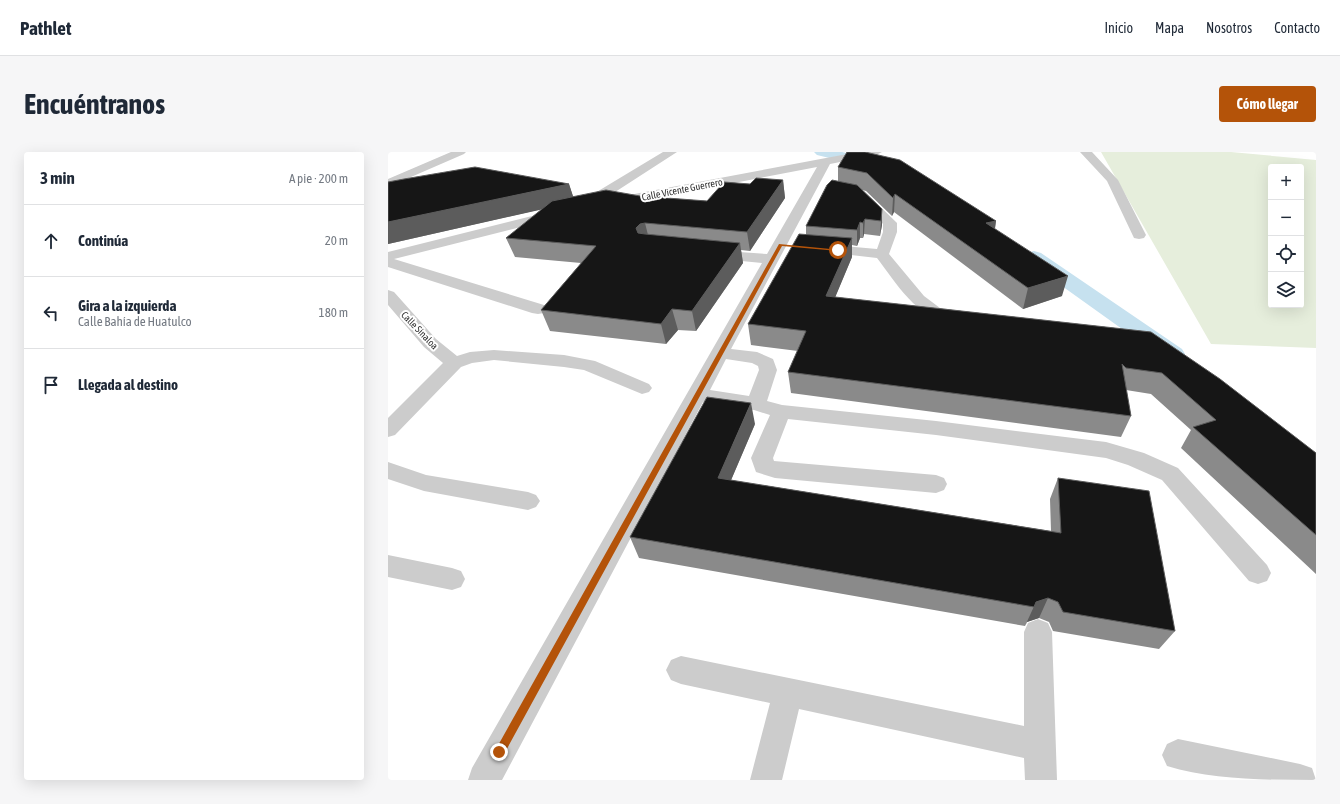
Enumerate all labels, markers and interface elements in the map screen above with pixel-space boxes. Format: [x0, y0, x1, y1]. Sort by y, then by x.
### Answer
text: Pathlet [20, 17, 71, 39]
text: Inicio [1104, 20, 1133, 36]
text: Mapa [1155, 20, 1184, 36]
text: Nosotros [1206, 20, 1252, 36]
text: Contacto [1274, 20, 1320, 36]
button: Cómo llegar [1219, 86, 1316, 122]
text: Encuéntranos [24, 88, 165, 120]
map controls [1268, 164, 1304, 308]
button: + [1268, 164, 1304, 200]
text: 3 min [40, 168, 75, 188]
text: A pie · 200 m [289, 171, 348, 186]
street label: Calle Vicente Guerrero [641, 176, 724, 203]
button: − [1268, 200, 1304, 236]
icon: ahead [40, 230, 62, 252]
text: Continúa [78, 232, 128, 249]
text: 20 m [325, 233, 348, 248]
button: locate [1268, 236, 1304, 272]
route start [829, 241, 847, 259]
button: layers [1268, 272, 1304, 308]
text: Gira a la izquierda [78, 297, 176, 314]
icon: left [40, 302, 62, 324]
text: 180 m [319, 305, 348, 320]
street label: Calle Sinaloa [399, 309, 441, 352]
text: Calle Bahía de Huatulco [78, 314, 192, 329]
icon: arrive [40, 374, 62, 396]
text: Llegada al destino [78, 376, 178, 393]
route end [490, 743, 508, 761]

